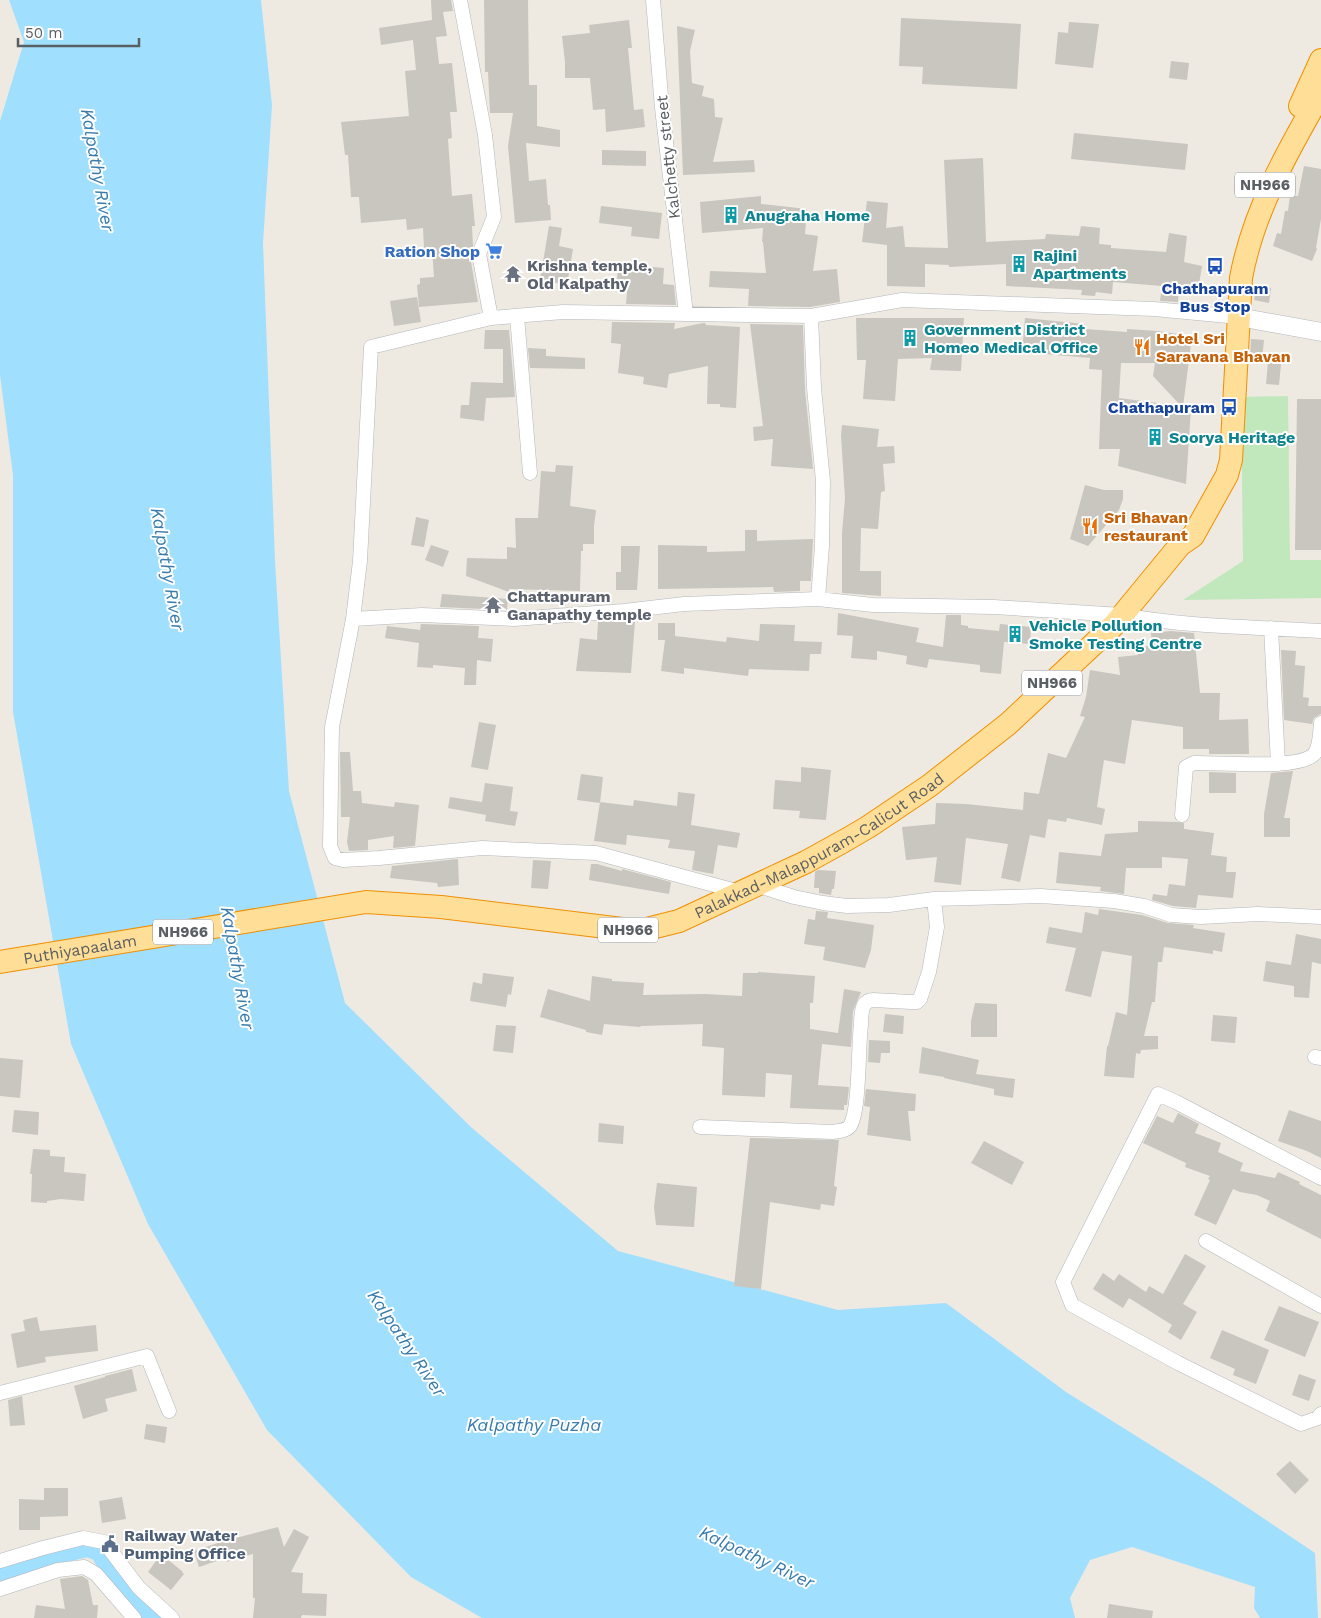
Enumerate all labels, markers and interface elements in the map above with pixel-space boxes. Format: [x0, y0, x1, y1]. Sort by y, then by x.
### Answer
scale bar [18, 15, 139, 47]
text: 50 m [25, 24, 62, 42]
street label: Kalchetty street [652, 94, 684, 220]
water label: Kalpathy River [77, 107, 119, 234]
road number: NH966 [1235, 172, 1295, 198]
building icon: Anugraha Home [721, 205, 741, 225]
place label: Anugraha Home [745, 206, 870, 225]
supermarket icon: Ration Shop [484, 241, 504, 261]
place label: Ration Shop [384, 242, 480, 261]
place label: Rajini Apartments [1033, 246, 1127, 283]
building icon: Rajini Apartments [1009, 254, 1029, 274]
place label: Krishna temple, Old Kalpathy [527, 256, 652, 293]
bus stop icon: Chathapuram Bus Stop [1205, 256, 1225, 276]
temple icon: Krishna temple, Old Kalpathy [503, 264, 523, 284]
place label: Chathapuram Bus Stop [1161, 279, 1269, 316]
place label: Government District Homeo Medical Office [924, 320, 1098, 357]
building icon: Government District Homeo Medical Office [900, 328, 920, 348]
place label: Hotel Sri Saravana Bhavan [1156, 329, 1291, 366]
restaurant icon: Hotel Sri Saravana Bhavan [1132, 337, 1152, 357]
bus stop icon: Chathapuram [1219, 397, 1239, 417]
place label: Chathapuram [1108, 398, 1215, 417]
building icon: Soorya Heritage [1145, 427, 1165, 447]
place label: Soorya Heritage [1169, 428, 1295, 447]
water label: Kalpathy River [147, 506, 189, 633]
place label: Sri Bhavan restaurant [1104, 508, 1188, 545]
restaurant icon: Sri Bhavan restaurant [1080, 516, 1100, 536]
place label: Chattapuram Ganapathy temple [507, 587, 652, 624]
temple icon: Chattapuram Ganapathy temple [483, 595, 503, 615]
place label: Vehicle Pollution Smoke Testing Centre [1029, 616, 1202, 653]
building icon: Vehicle Pollution Smoke Testing Centre [1005, 624, 1025, 644]
road number: NH966 [1022, 670, 1082, 696]
street label: Palakkad-Malappuram-Calicut Road [691, 769, 947, 922]
water label: Kalpathy River [217, 905, 259, 1032]
road number: NH966 [598, 918, 658, 942]
road number: NH966 [153, 920, 213, 944]
street label: Puthiyapaalam [22, 930, 138, 968]
water label: Kalpathy River [364, 1286, 451, 1401]
water label: Kalpathy Puzha [467, 1414, 601, 1435]
water label: Kalpathy River [696, 1521, 819, 1593]
place label: Railway Water Pumping Office [124, 1526, 246, 1563]
public building icon: Railway Water Pumping Office [100, 1534, 120, 1554]

